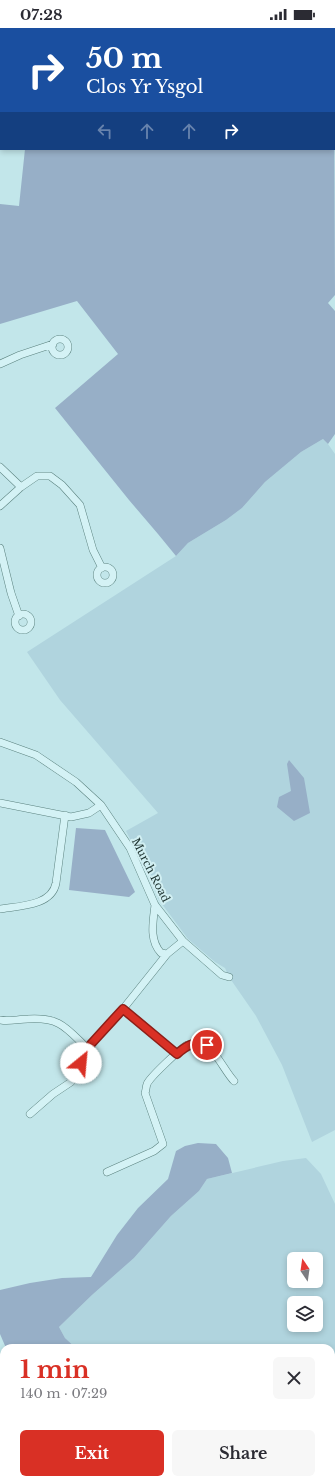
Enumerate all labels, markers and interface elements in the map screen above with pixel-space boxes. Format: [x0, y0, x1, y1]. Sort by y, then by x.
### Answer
text: 07:28 [20, 5, 63, 24]
text: 50 m [86, 41, 162, 76]
icon: right [20, 44, 72, 96]
text: Clos Yr Ysgol [86, 76, 203, 98]
icon: left [94, 120, 116, 142]
icon: ahead [136, 120, 158, 142]
icon: ahead [178, 120, 200, 142]
icon: right [220, 120, 242, 142]
street label: Murch Road [129, 836, 173, 905]
pin [190, 1028, 224, 1062]
icon: arrive [196, 1034, 218, 1056]
position arrow [60, 1042, 102, 1084]
north arrow [287, 1252, 323, 1288]
map controls [287, 1252, 323, 1332]
button: layers [287, 1296, 323, 1332]
text: 1 min [20, 1355, 90, 1384]
button: close [273, 1357, 315, 1399]
text: 140 m · 07:29 [20, 1385, 107, 1402]
button: Exit [20, 1430, 164, 1476]
button: Share [172, 1430, 315, 1476]

